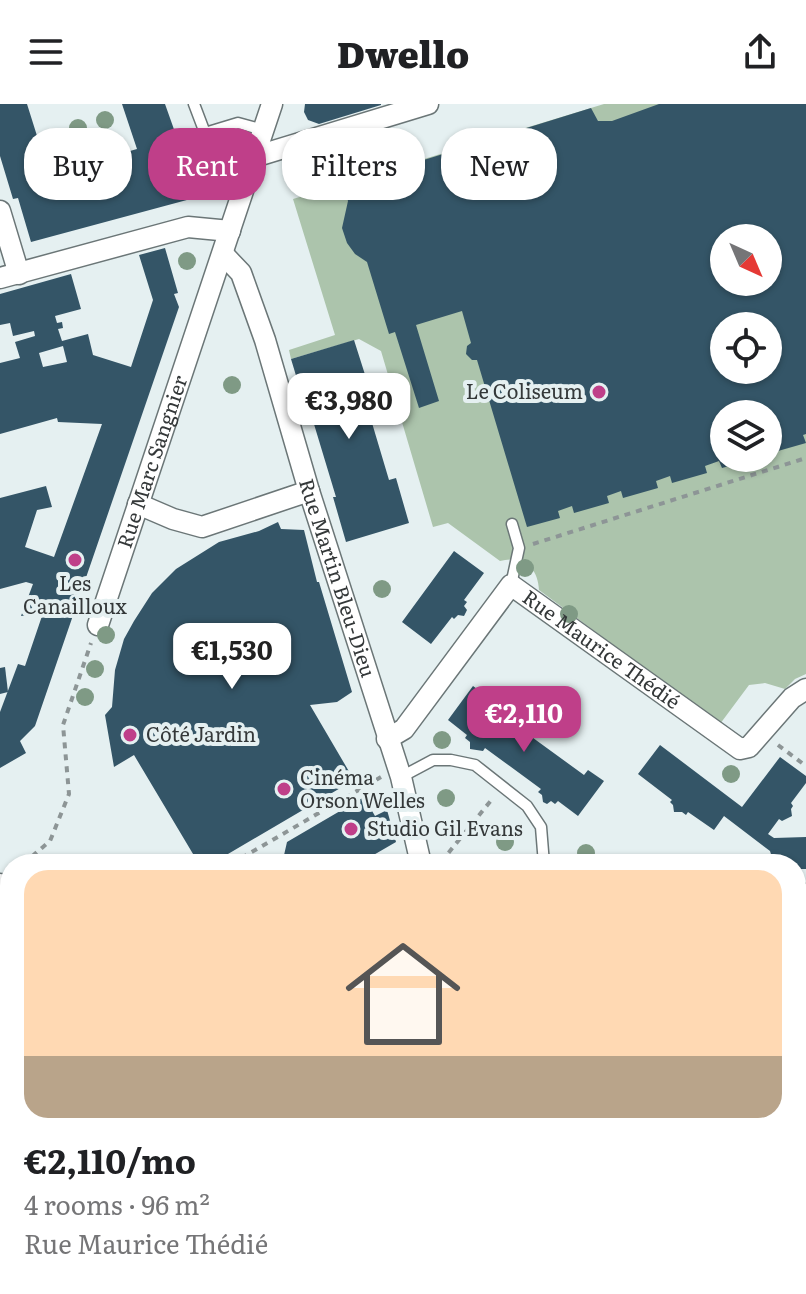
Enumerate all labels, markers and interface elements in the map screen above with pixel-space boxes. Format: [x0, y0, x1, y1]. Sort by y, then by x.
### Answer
text: Dwello [337, 26, 469, 79]
icon: menu [24, 30, 68, 74]
icon: share [738, 30, 782, 74]
chip: Buy [24, 128, 132, 200]
chip: Rent [148, 128, 266, 200]
chip: Filters [282, 128, 425, 200]
chip: New [441, 128, 557, 200]
north arrow [710, 224, 782, 296]
map controls [710, 224, 782, 472]
button: locate [710, 312, 782, 384]
street label: Rue Marc Sangnier [108, 370, 194, 552]
pin: €3,980 [284, 373, 414, 441]
place label: Le Coliseum [466, 375, 583, 405]
text: €3,980 [305, 379, 393, 418]
marker: Le Coliseum [590, 383, 608, 401]
button: layers [710, 400, 782, 472]
street label: Rue Martin Bleu-Dieu [293, 475, 385, 681]
marker: Les Canailloux [66, 551, 84, 569]
place label: Les Canailloux [23, 567, 128, 620]
street label: Rue Maurice Thédié [517, 581, 687, 715]
pin: €1,530 [167, 623, 297, 691]
text: €1,530 [191, 629, 273, 668]
pin: €2,110 [459, 686, 589, 754]
text: €2,110 [485, 692, 563, 731]
place label: Côté Jardin [146, 718, 256, 748]
marker: Côté Jardin [121, 726, 139, 744]
place label: Cinéma Orson Welles [300, 761, 425, 814]
marker: Cinéma Orson Welles [275, 780, 293, 798]
place label: Studio Gil Evans [367, 812, 523, 842]
marker: Studio Gil Evans [342, 820, 360, 838]
icon: home [331, 922, 475, 1066]
text: €2,110/mo [24, 1134, 196, 1184]
text: 4 rooms · 96 m² [24, 1184, 210, 1223]
text: Rue Maurice Thédié [24, 1223, 268, 1262]

